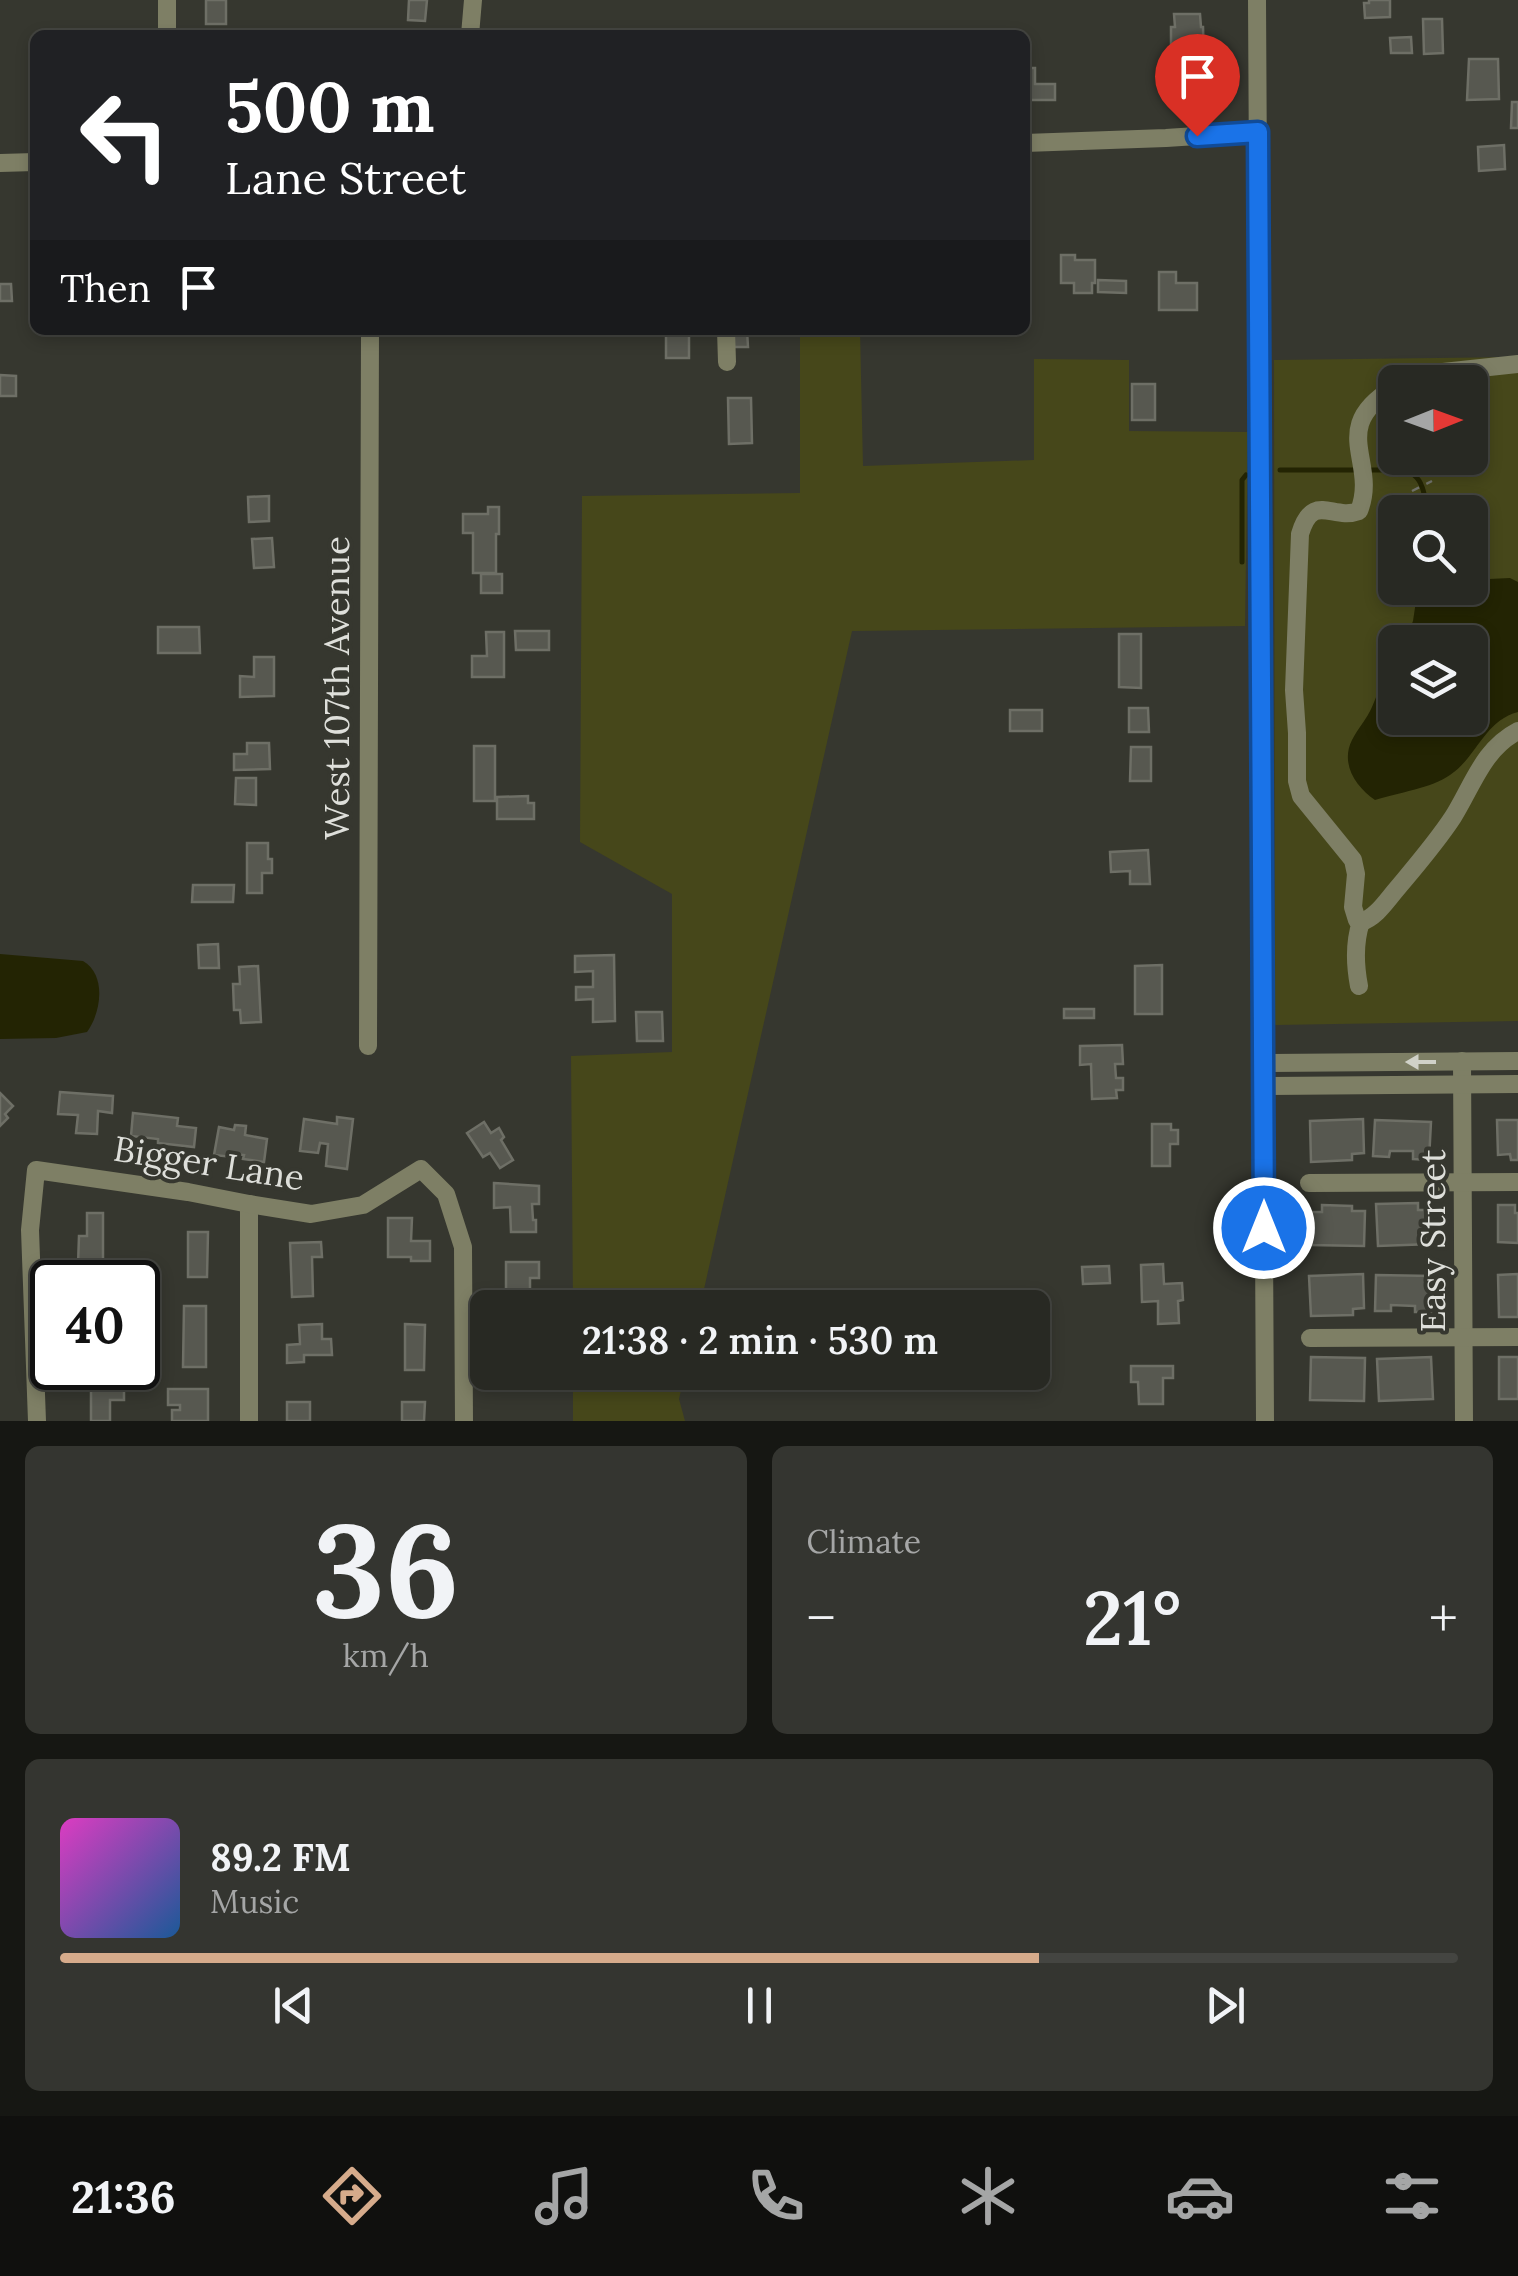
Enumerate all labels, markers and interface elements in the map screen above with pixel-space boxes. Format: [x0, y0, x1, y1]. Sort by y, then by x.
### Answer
pin [1155, 34, 1240, 137]
icon: arrive [1170, 49, 1225, 104]
text: 500 m [225, 62, 435, 151]
icon: left [60, 70, 190, 200]
text: Lane Street [225, 149, 466, 206]
icon: arrive [171, 260, 226, 315]
text: Then [60, 264, 151, 312]
north arrow [1378, 365, 1488, 475]
map controls [1378, 365, 1488, 735]
button: search [1378, 495, 1488, 605]
street label: West 107th Avenue [314, 536, 359, 840]
button: layers [1378, 625, 1488, 735]
one-way arrow [1404, 1054, 1436, 1070]
street label: Bigger Lane [110, 1126, 308, 1200]
street label: Easy Street [1410, 1149, 1455, 1332]
position arrow [1212, 1176, 1316, 1280]
speed limit sign: 40 [30, 1260, 160, 1390]
text: 21:38 · 2 min · 530 m [582, 1316, 938, 1364]
text: 36 [312, 1486, 460, 1653]
text: Climate [807, 1521, 921, 1562]
text: 21° [1083, 1570, 1182, 1666]
text: − [807, 1583, 836, 1653]
text: + [1429, 1583, 1458, 1653]
text: km/h [343, 1635, 429, 1676]
text: 89.2 FM [210, 1833, 351, 1881]
text: Music [210, 1881, 299, 1922]
icon: previous [266, 1978, 321, 2033]
icon: pause [732, 1978, 787, 2033]
icon: next [1198, 1978, 1253, 2033]
icon: directions [317, 2161, 387, 2231]
icon: music [529, 2161, 599, 2231]
icon: phone [741, 2161, 811, 2231]
icon: climate [953, 2161, 1023, 2231]
icon: car [1165, 2161, 1235, 2231]
icon: filters [1377, 2161, 1447, 2231]
text: 21:36 [71, 2168, 176, 2225]

